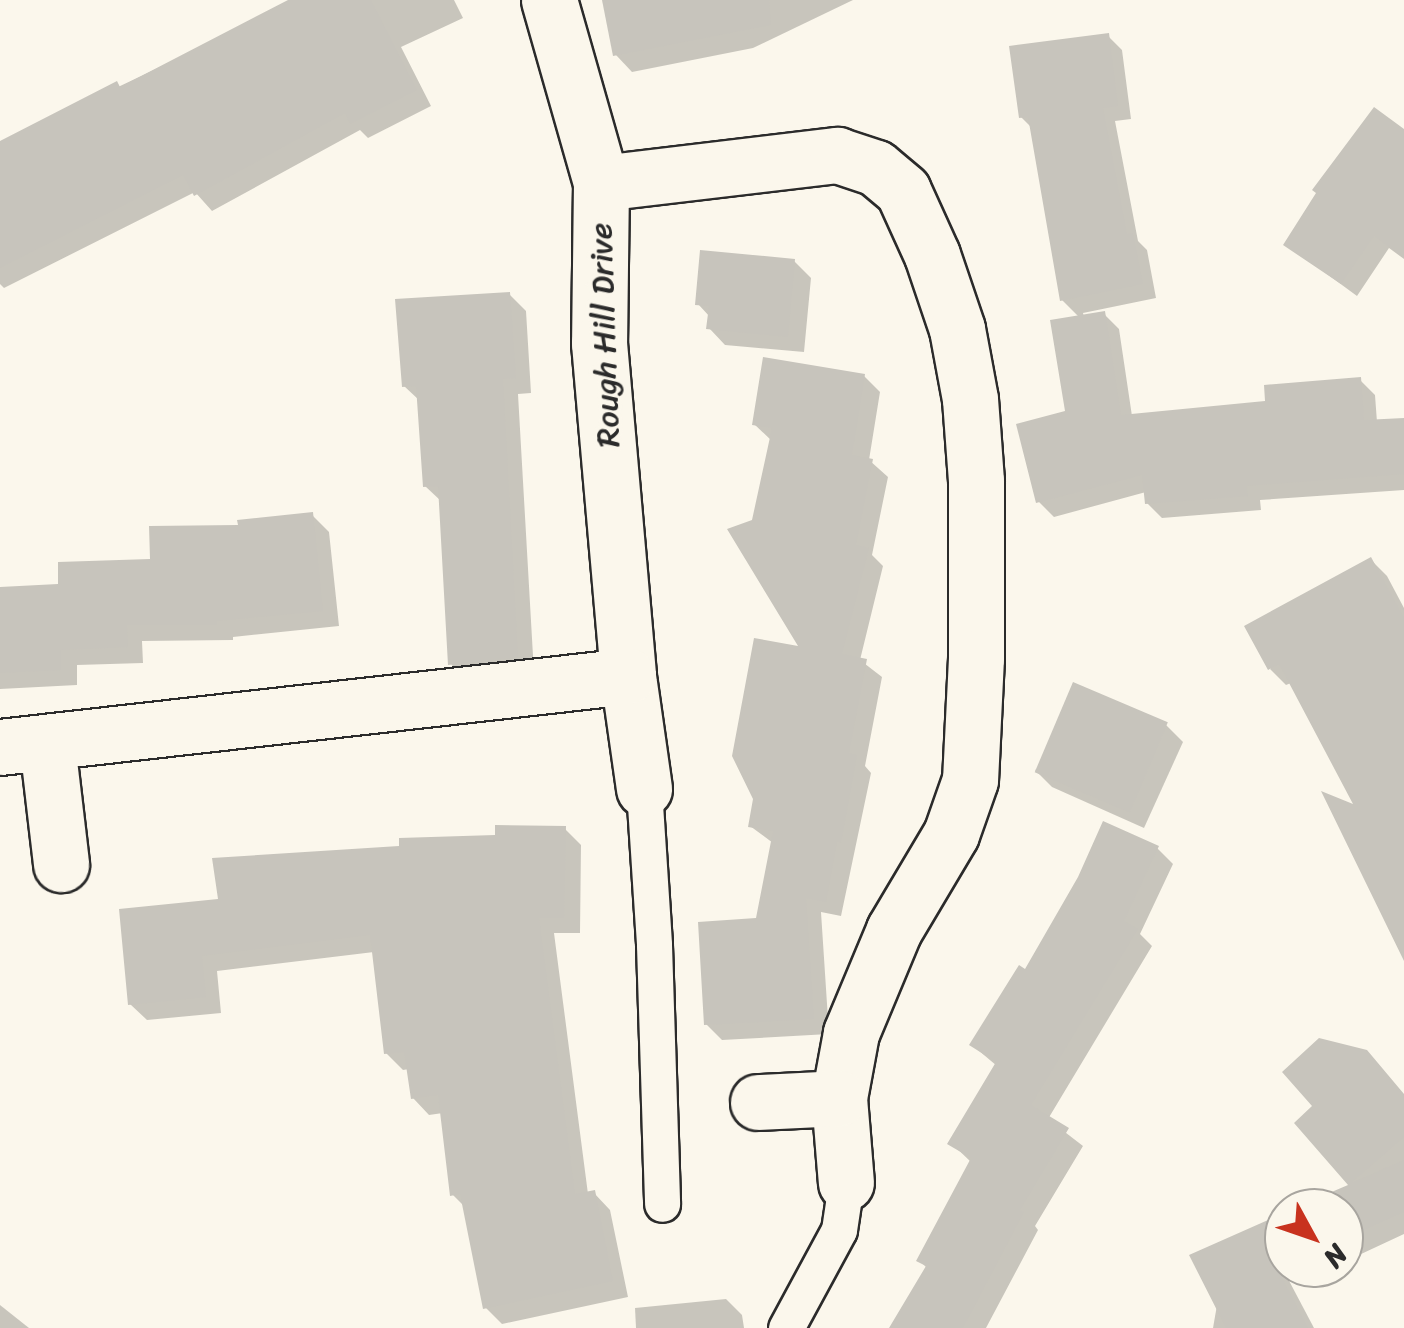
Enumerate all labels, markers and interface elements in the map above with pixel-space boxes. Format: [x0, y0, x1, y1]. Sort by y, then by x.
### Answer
street label: Rough Hill Drive [582, 222, 628, 448]
north arrow [1264, 1188, 1364, 1288]
text: N [1311, 1233, 1361, 1280]

